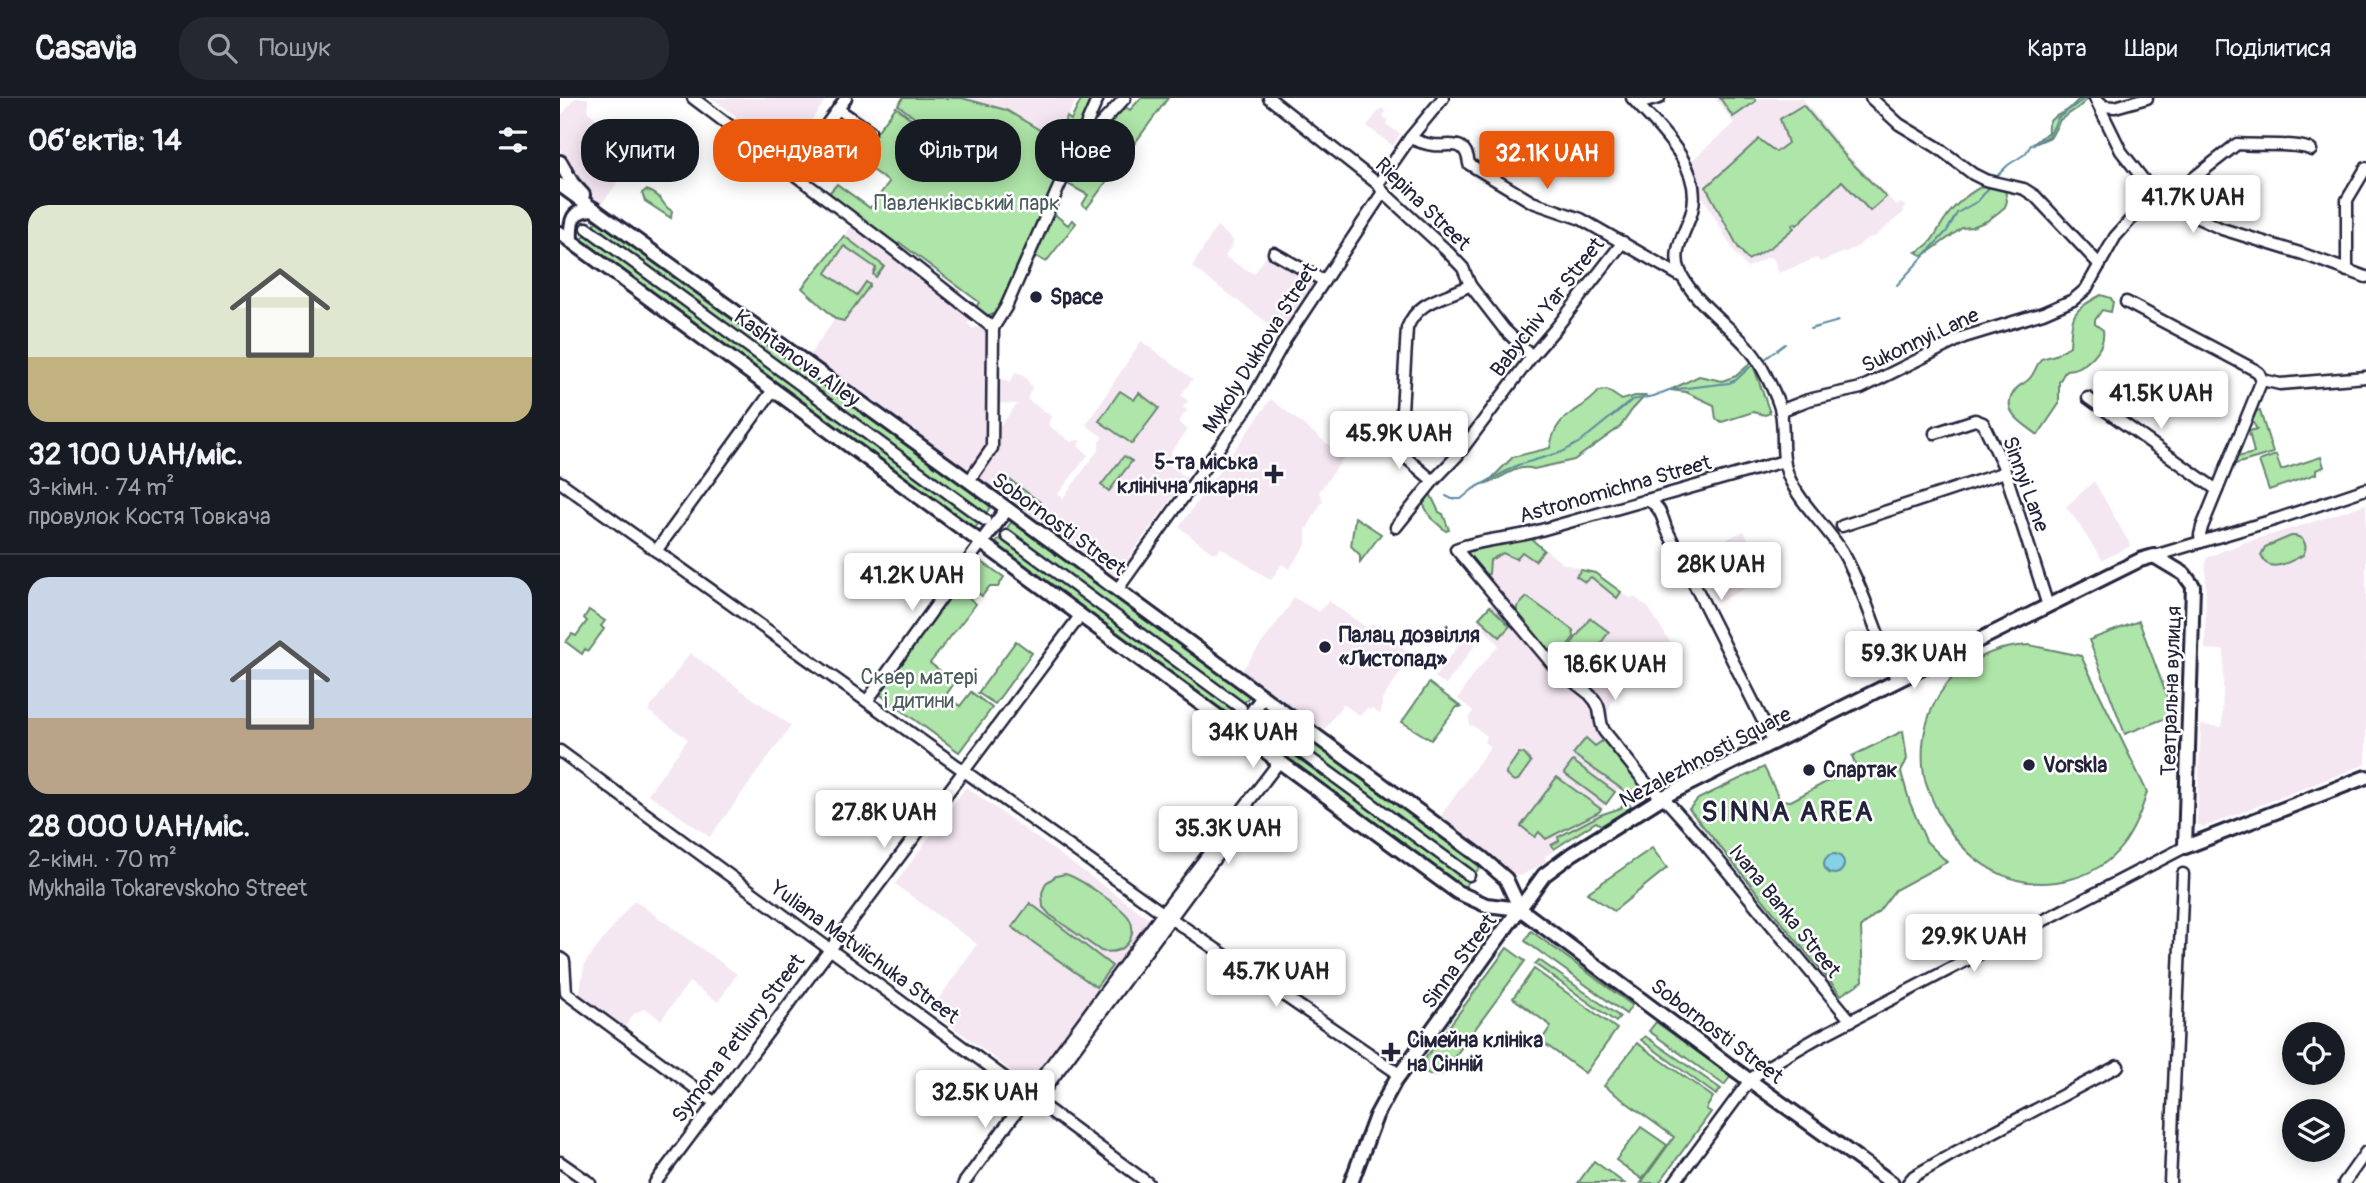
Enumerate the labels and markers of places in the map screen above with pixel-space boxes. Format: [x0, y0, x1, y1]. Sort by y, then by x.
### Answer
pin: 32.1K UAH [1467, 132, 1627, 191]
pin: 41.7K UAH [2113, 176, 2273, 235]
place label: Space [1050, 284, 1104, 311]
marker: Space [1028, 289, 1044, 305]
pin: 41.5K UAH [2081, 372, 2241, 431]
pin: 45.9K UAH [1319, 412, 1479, 471]
place label: 5-та міська клінічна лікарня [1117, 449, 1258, 500]
marker: 5-та міська клінічна лікарня [1264, 464, 1284, 484]
pin: 28K UAH [1656, 542, 1786, 602]
pin: 41.2K UAH [832, 554, 992, 613]
place label: Палац дозвілля «Листопад» [1339, 622, 1480, 673]
pin: 59.3K UAH [1834, 632, 1994, 691]
marker: Палац дозвілля «Листопад» [1317, 639, 1333, 655]
pin: 18.6K UAH [1535, 642, 1695, 702]
pin: 34K UAH [1188, 710, 1318, 770]
place label: Vorskla [2043, 752, 2107, 779]
place label: Спартак [1823, 757, 1898, 784]
marker: Vorskla [2021, 757, 2037, 773]
marker: Спартак [1801, 762, 1817, 778]
pin: 27.8K UAH [804, 790, 964, 850]
pin: 35.3K UAH [1148, 806, 1308, 866]
pin: 29.9K UAH [1894, 914, 2054, 974]
pin: 45.7K UAH [1196, 950, 1356, 1009]
place label: Сімейна клініка на Сінній [1407, 1027, 1543, 1078]
marker: Сімейна клініка на Сінній [1381, 1042, 1401, 1062]
pin: 32.5K UAH [905, 1070, 1065, 1130]

